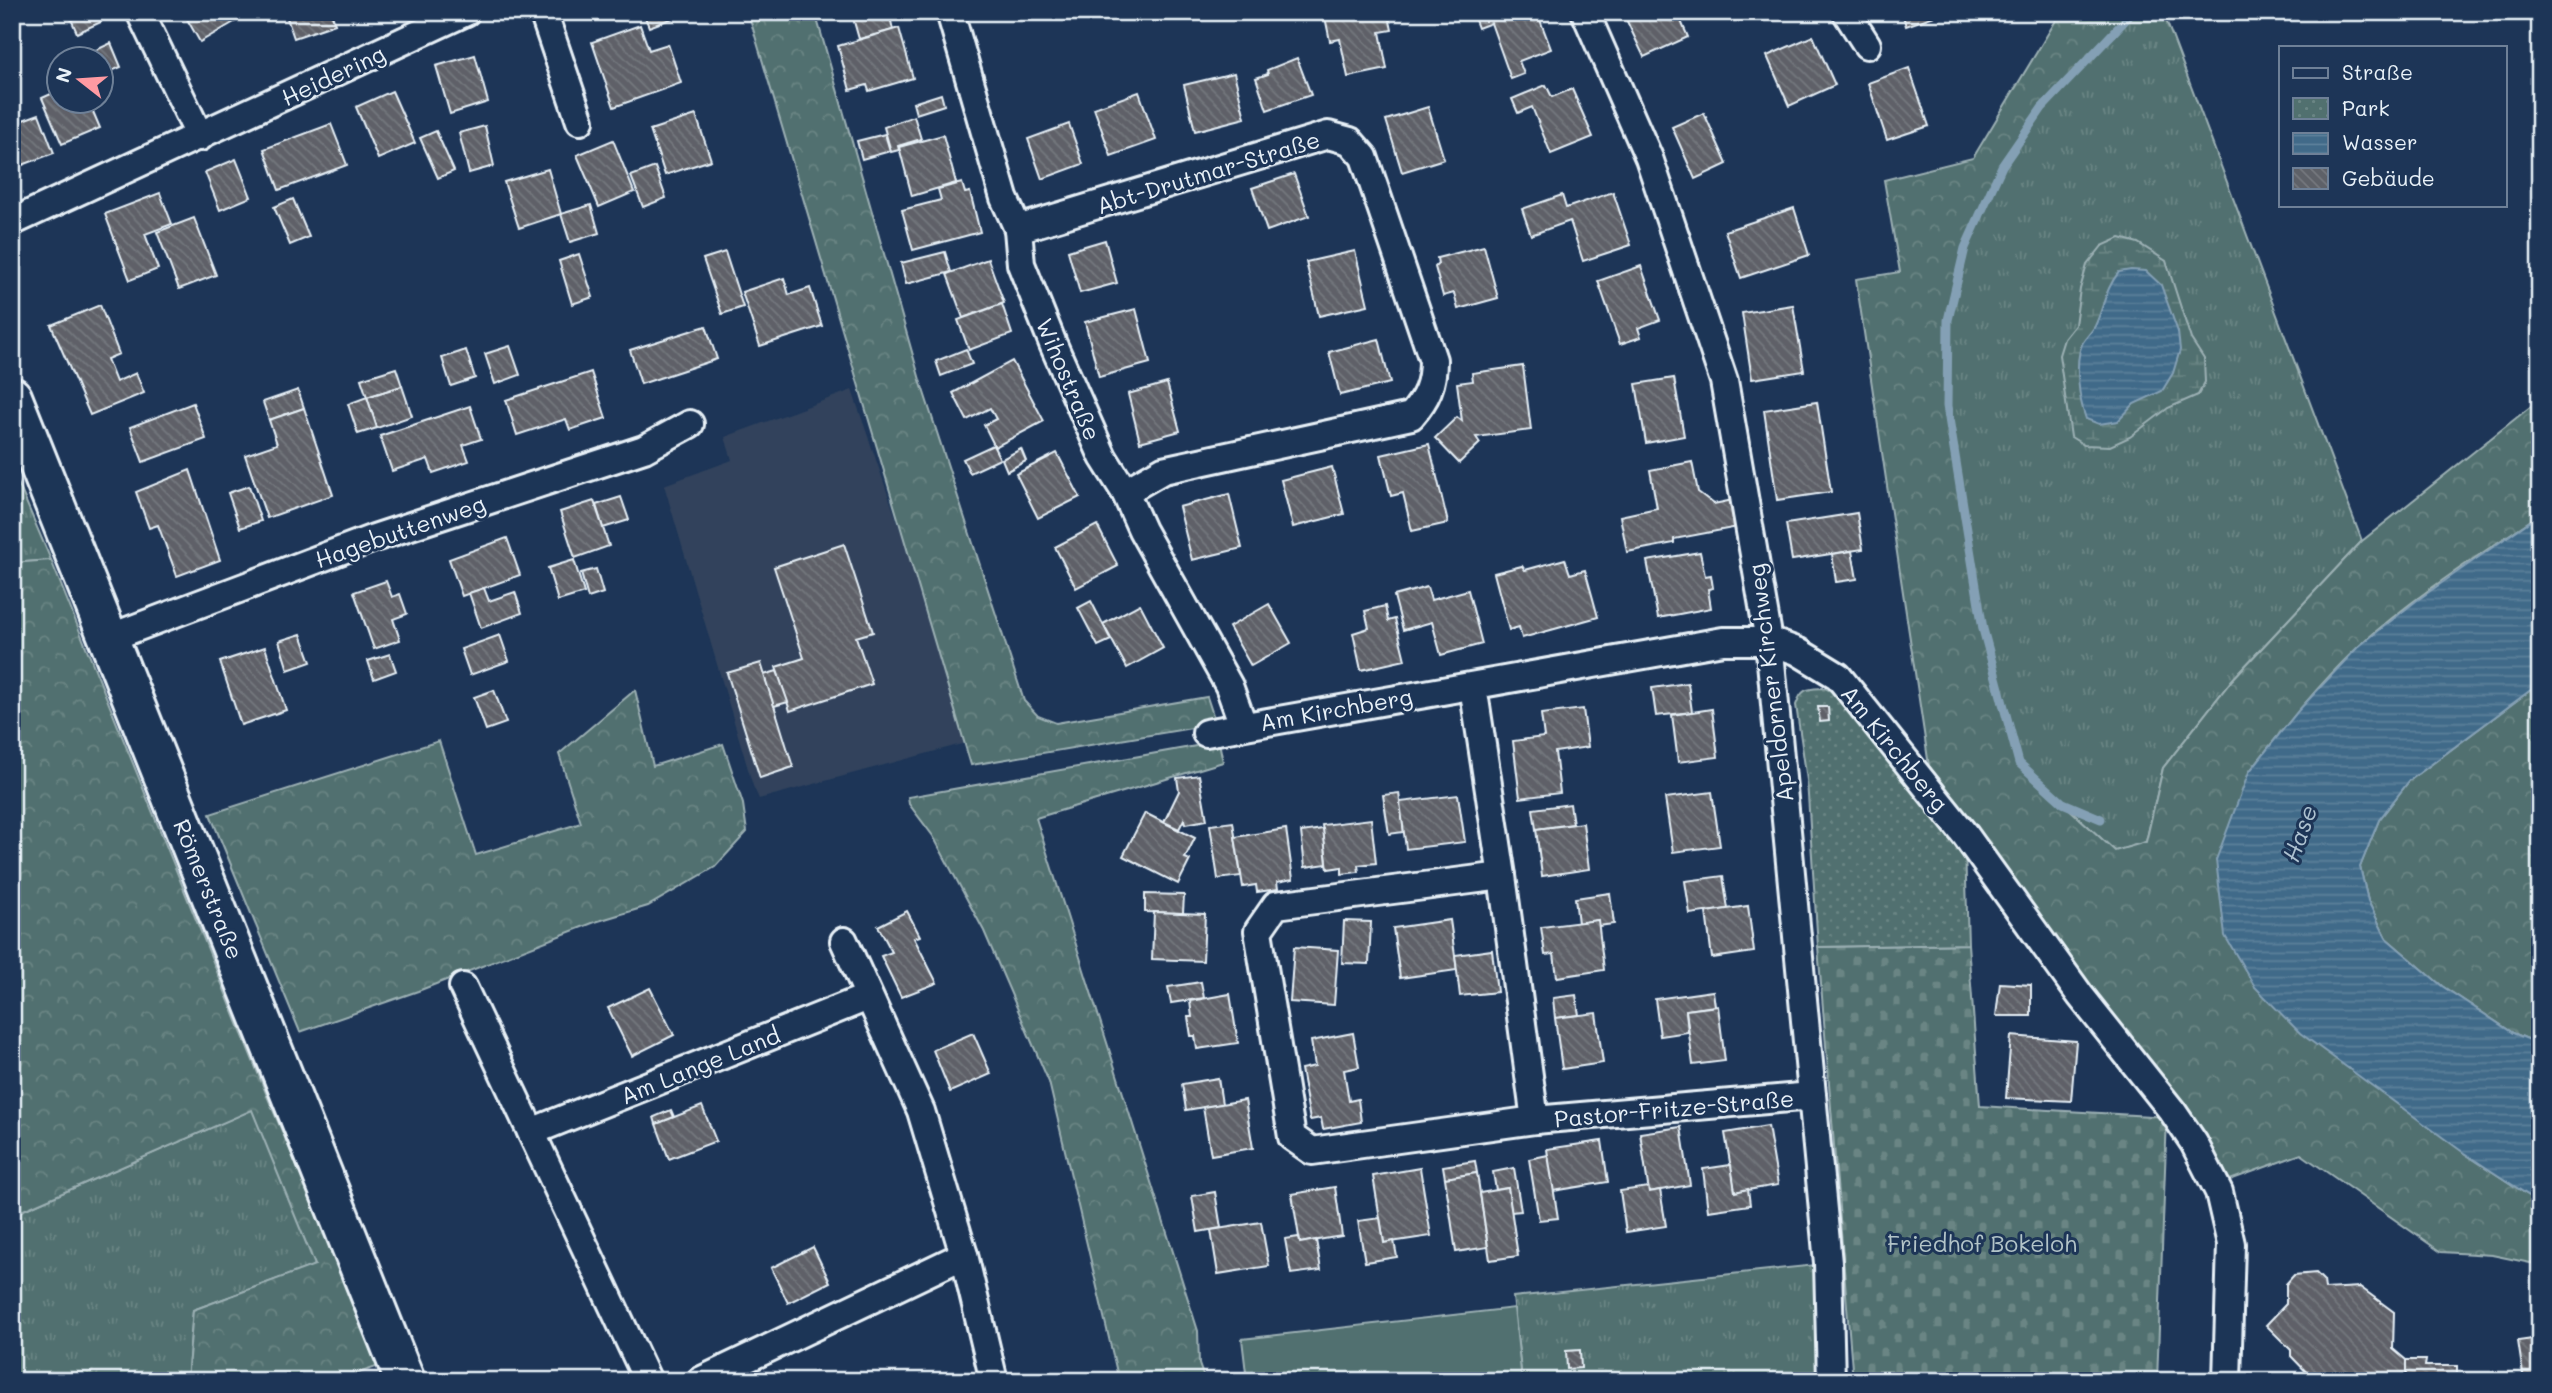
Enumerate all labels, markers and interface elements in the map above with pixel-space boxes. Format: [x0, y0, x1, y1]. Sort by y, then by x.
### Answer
street label: Heidering [276, 38, 390, 112]
north arrow [46, 46, 116, 116]
legend [2279, 46, 2506, 206]
text: Straße [2342, 58, 2413, 85]
text: N [49, 64, 77, 85]
text: Park [2342, 94, 2390, 121]
street label: Abt-Drutmar-Straße [1093, 124, 1323, 220]
text: Wasser [2342, 128, 2417, 155]
text: Gebäude [2342, 164, 2435, 191]
street label: Wihostraße [1030, 313, 1108, 445]
street label: Hagebuttenweg [311, 488, 489, 574]
street label: Apeldorner Kirchweg [1740, 562, 1800, 804]
street label: Am Kirchberg [1835, 679, 1955, 817]
street label: Am Kirchberg [1257, 681, 1415, 737]
water label: Hase [2274, 800, 2324, 866]
street label: Römerstraße [167, 815, 251, 963]
street label: Am Lange Land [616, 1019, 784, 1111]
street label: Pastor-Fritze-Straße [1553, 1083, 1795, 1133]
park label: Friedhof Bokeloh [1887, 1228, 2077, 1258]

